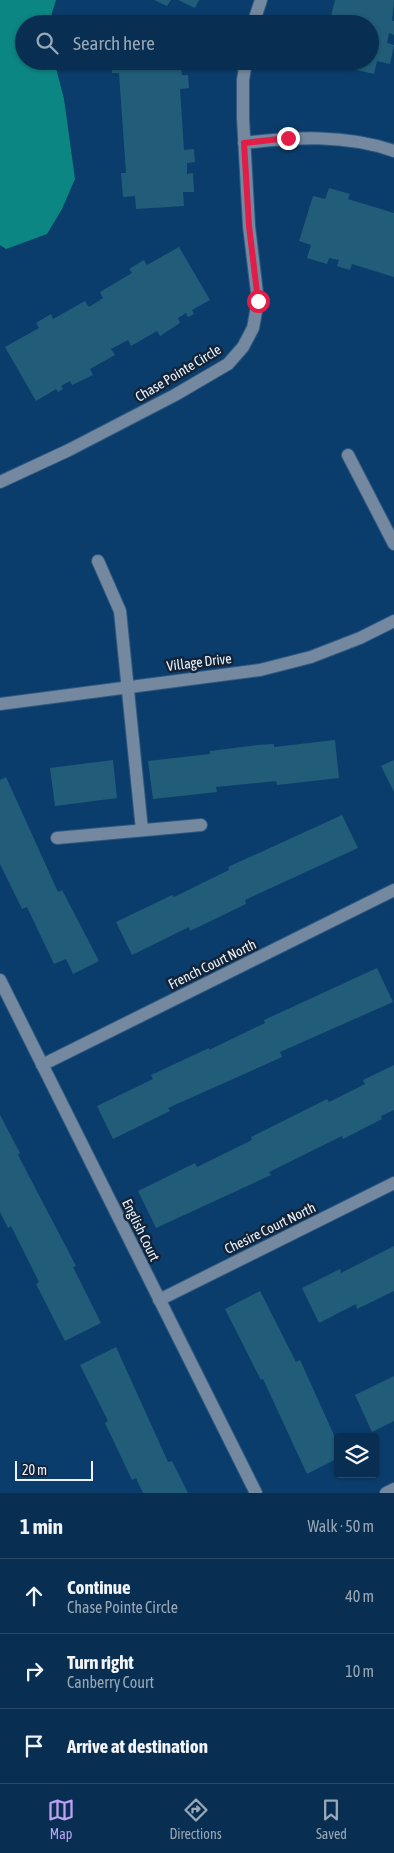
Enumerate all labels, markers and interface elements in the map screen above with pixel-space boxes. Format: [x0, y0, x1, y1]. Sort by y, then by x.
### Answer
search box [15, 15, 379, 70]
icon: search [33, 29, 61, 57]
text: Search here [73, 32, 155, 54]
route end [277, 127, 300, 150]
route start [247, 290, 270, 313]
street label: Chase Pointe Circle [132, 341, 224, 405]
street label: Village Drive [166, 650, 232, 674]
street label: French Court North [165, 936, 259, 992]
street label: English Court [119, 1196, 163, 1264]
street label: Chesire Court North [222, 1199, 318, 1257]
map controls [334, 1433, 379, 1478]
button: layers [334, 1433, 379, 1478]
scale bar [15, 1458, 92, 1481]
text: 20 m [22, 1462, 47, 1478]
text: 1 min [20, 1514, 63, 1538]
text: Walk · 50 m [308, 1517, 374, 1535]
text: Continue [67, 1576, 131, 1598]
icon: ahead [20, 1582, 48, 1610]
text: 40 m [345, 1587, 374, 1605]
text: Chase Pointe Circle [67, 1598, 178, 1616]
text: Turn right [67, 1651, 134, 1673]
icon: right [20, 1657, 48, 1685]
text: 10 m [345, 1662, 374, 1680]
text: Canberry Court [67, 1673, 154, 1691]
icon: arrive [20, 1732, 48, 1760]
text: Arrive at destination [67, 1735, 208, 1757]
tab: Map [47, 1796, 75, 1842]
tab: Directions [169, 1796, 222, 1842]
tab: Saved [316, 1796, 347, 1842]

